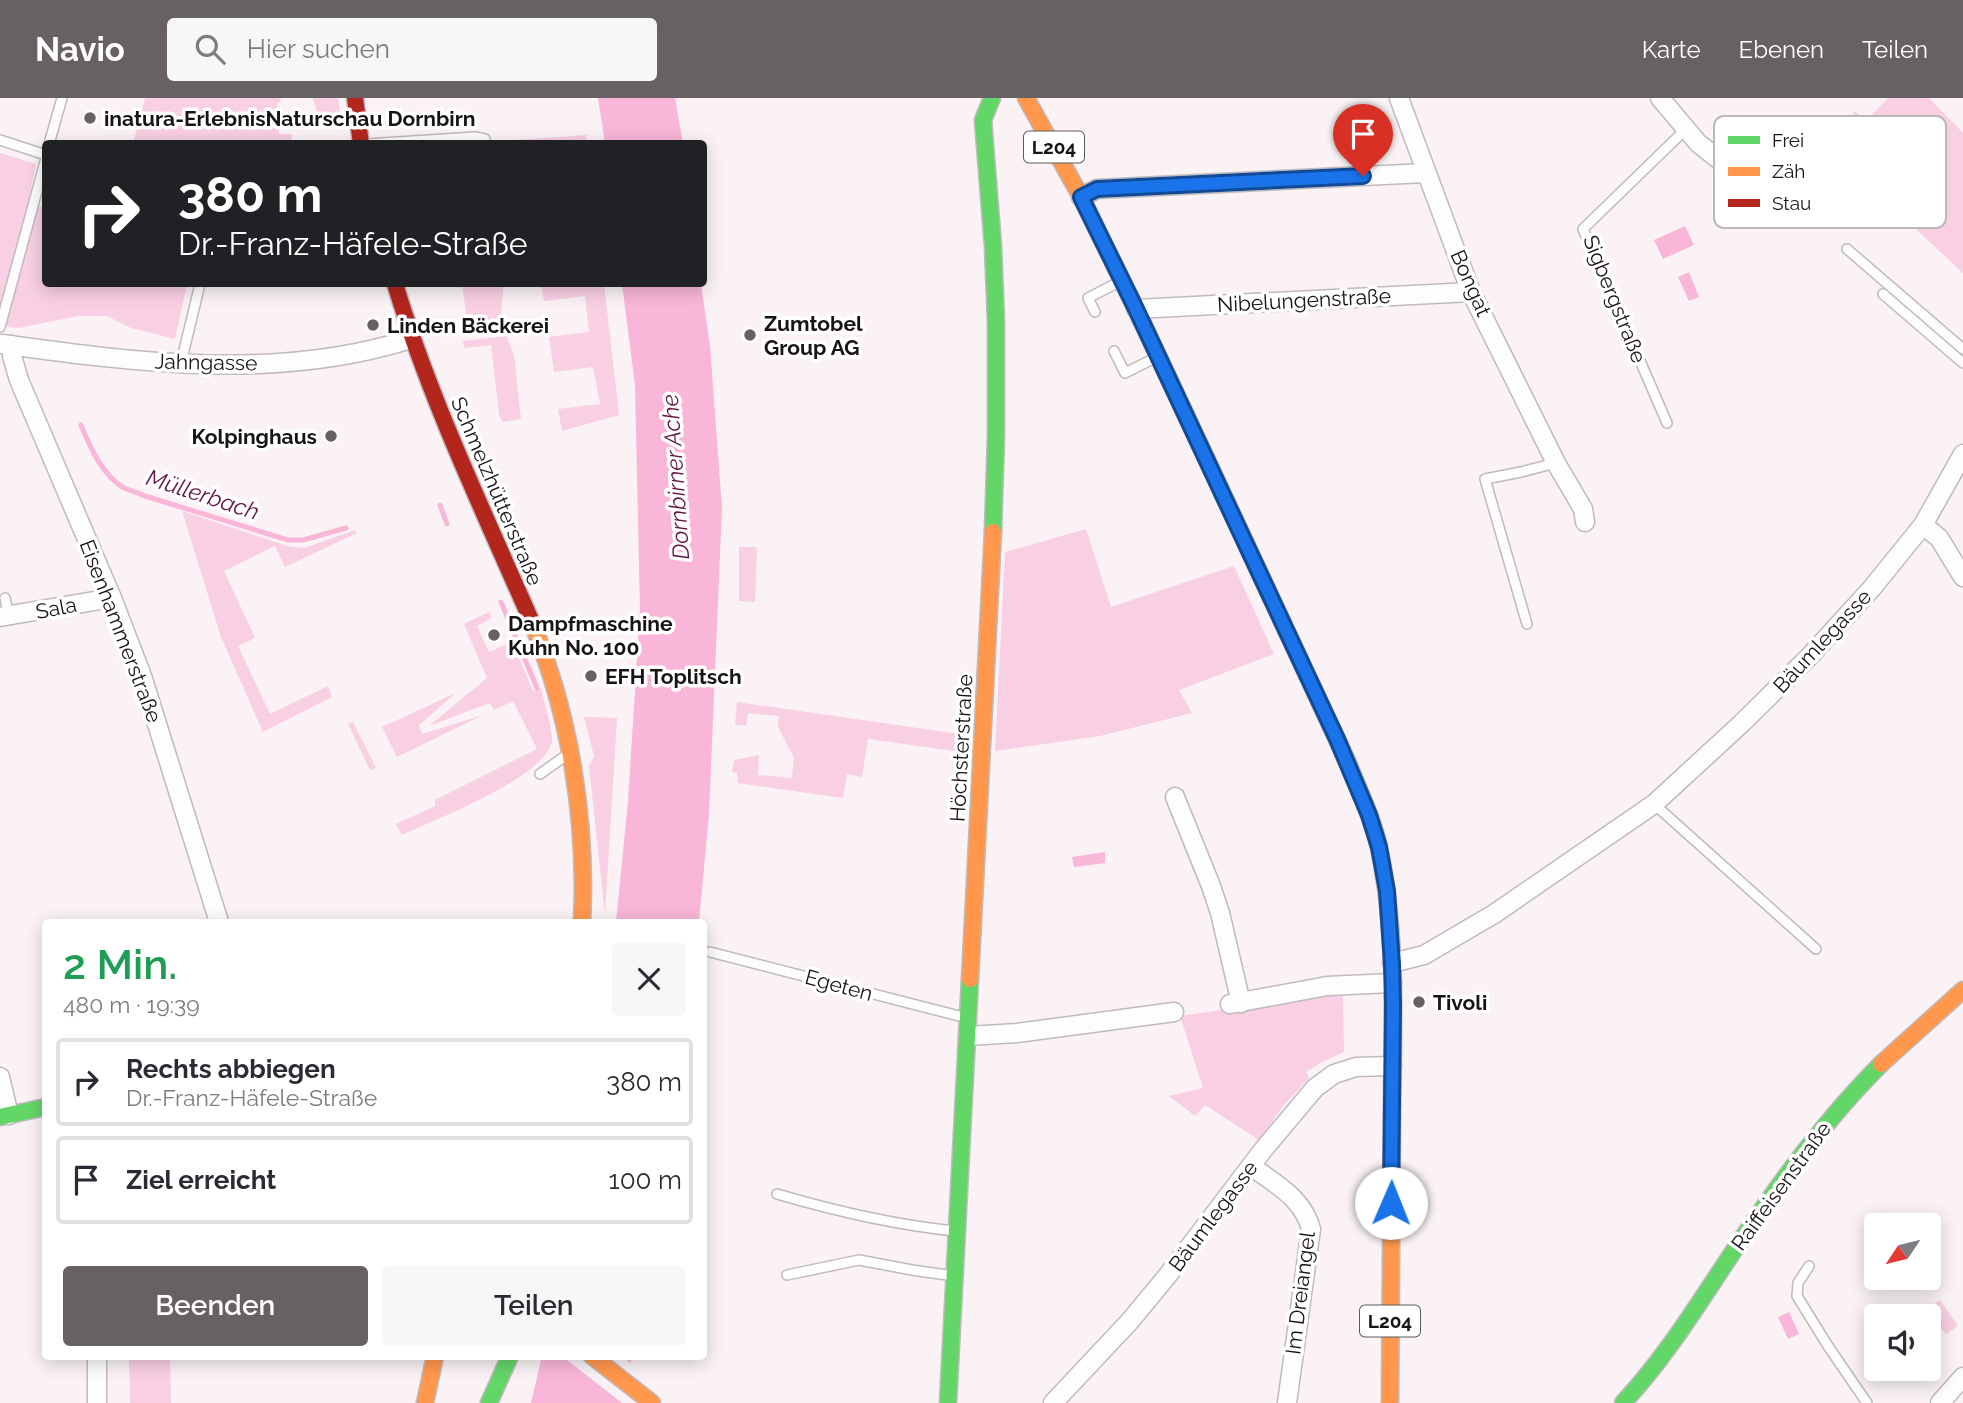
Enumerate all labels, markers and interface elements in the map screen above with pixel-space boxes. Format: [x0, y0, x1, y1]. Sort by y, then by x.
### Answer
search box [167, 18, 657, 81]
text: Navio [35, 30, 125, 69]
icon: search [191, 30, 229, 68]
text: Hier suchen [247, 34, 390, 64]
text: Karte [1642, 35, 1701, 64]
text: Ebenen [1739, 35, 1824, 64]
text: Teilen [1862, 35, 1928, 64]
pin [1333, 104, 1393, 176]
place label: inatura-ErlebnisNaturschau Dornbirn [104, 106, 476, 131]
marker: inatura-ErlebnisNaturschau Dornbirn [82, 110, 98, 126]
icon: arrive [1344, 115, 1382, 153]
legend [1714, 116, 1946, 228]
text: Frei [1772, 129, 1804, 151]
road number: L204 [1024, 132, 1084, 162]
text: Zäh [1772, 160, 1805, 182]
text: 380 m [178, 166, 322, 223]
icon: right [63, 168, 154, 259]
text: Stau [1772, 192, 1811, 214]
text: Dr.-Franz-Häfele-Straße [178, 225, 528, 262]
street label: Sigbergstraße [1578, 232, 1652, 366]
street label: Bongat [1445, 246, 1497, 320]
street label: Nibelungenstraße [1217, 283, 1391, 317]
place label: Zumtobel Group AG [764, 311, 863, 360]
place label: Linden Bäckerei [387, 313, 549, 338]
marker: Linden Bäckerei [365, 317, 381, 333]
marker: Zumtobel Group AG [742, 327, 758, 343]
street label: Jahngasse [154, 349, 258, 375]
street label: Schmelzhütterstraße [446, 393, 548, 589]
water label: Dornbirner Ache [656, 393, 694, 561]
place label: Kolpinghaus [192, 424, 317, 449]
marker: Kolpinghaus [323, 428, 339, 444]
water label: Müllerbach [143, 463, 263, 525]
street label: Eisenhammerstraße [75, 536, 167, 726]
street label: Bäumlegasse [1768, 584, 1876, 698]
street label: Sala [33, 592, 79, 624]
place label: Dampfmaschine Kuhn No. 100 [508, 611, 673, 660]
marker: Dampfmaschine Kuhn No. 100 [486, 627, 502, 643]
place label: EFH Toplitsch [605, 664, 742, 689]
marker: EFH Toplitsch [583, 668, 599, 684]
street label: Höchsterstraße [945, 673, 977, 823]
text: 2 Min. [63, 940, 177, 989]
button: close [612, 942, 686, 1016]
street label: Egeten [802, 964, 876, 1006]
place label: Tivoli [1433, 990, 1487, 1015]
text: 480 m · 19:39 [63, 991, 200, 1018]
marker: Tivoli [1411, 994, 1427, 1010]
text: Rechts abbiegen [126, 1054, 336, 1084]
icon: right [67, 1063, 105, 1101]
text: 380 m [606, 1067, 682, 1097]
text: Dr.-Franz-Häfele-Straße [126, 1084, 377, 1111]
street label: Raiffeisenstraße [1726, 1117, 1836, 1255]
street label: Bäumlegasse [1163, 1156, 1263, 1276]
icon: arrive [67, 1161, 105, 1199]
text: Ziel erreicht [126, 1165, 276, 1195]
text: 100 m [609, 1165, 682, 1195]
position arrow [1354, 1166, 1428, 1240]
north arrow [1864, 1213, 1941, 1290]
map controls [1864, 1213, 1941, 1381]
street label: Im Dreiangel [1280, 1230, 1320, 1356]
button: Beenden [63, 1266, 368, 1346]
button: Teilen [382, 1266, 686, 1346]
button: sound [1864, 1304, 1941, 1381]
road number: L204 [1360, 1306, 1420, 1336]

